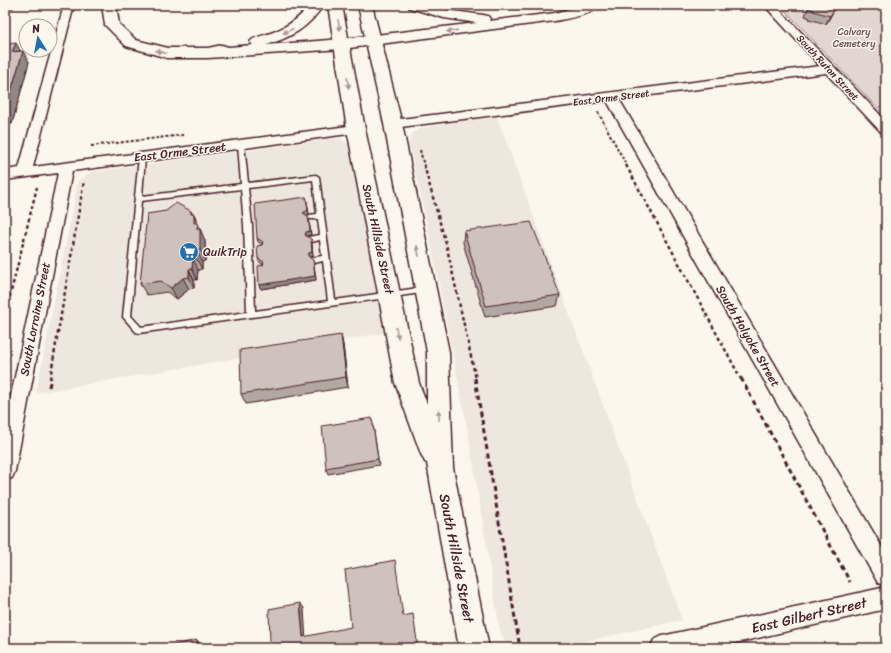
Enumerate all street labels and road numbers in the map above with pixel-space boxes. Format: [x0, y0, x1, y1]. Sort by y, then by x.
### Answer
street label: South Rutan Street [792, 30, 863, 106]
street label: East Orme Street [572, 84, 651, 112]
street label: East Orme Street [133, 135, 227, 169]
street label: South Hillside Street [356, 182, 401, 297]
street label: South Lorraine Street [13, 260, 57, 378]
street label: South Holyoke Street [710, 281, 786, 391]
street label: South Hillside Street [432, 491, 482, 626]
street label: East Gilbert Street [749, 590, 871, 641]

